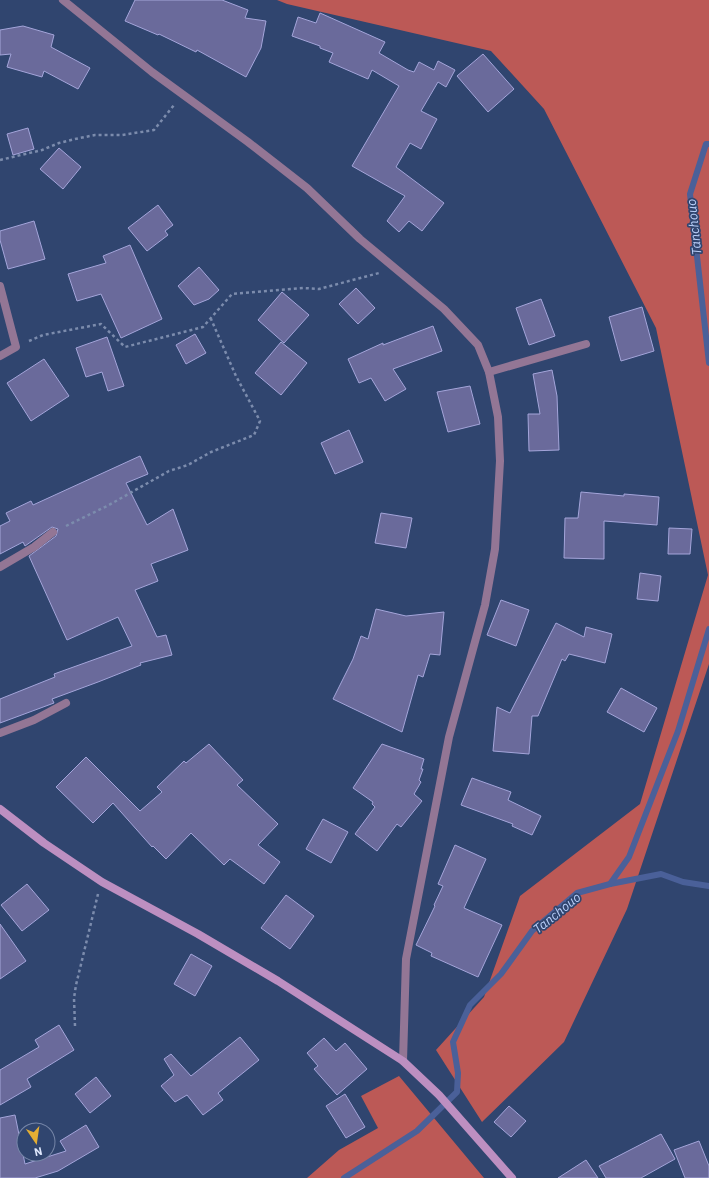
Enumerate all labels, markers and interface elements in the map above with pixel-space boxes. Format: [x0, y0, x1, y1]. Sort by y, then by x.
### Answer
water label: Tanchouo [683, 198, 705, 256]
water label: Tanchouo [530, 889, 584, 937]
north arrow [16, 1122, 56, 1162]
text: N [33, 1144, 44, 1159]

